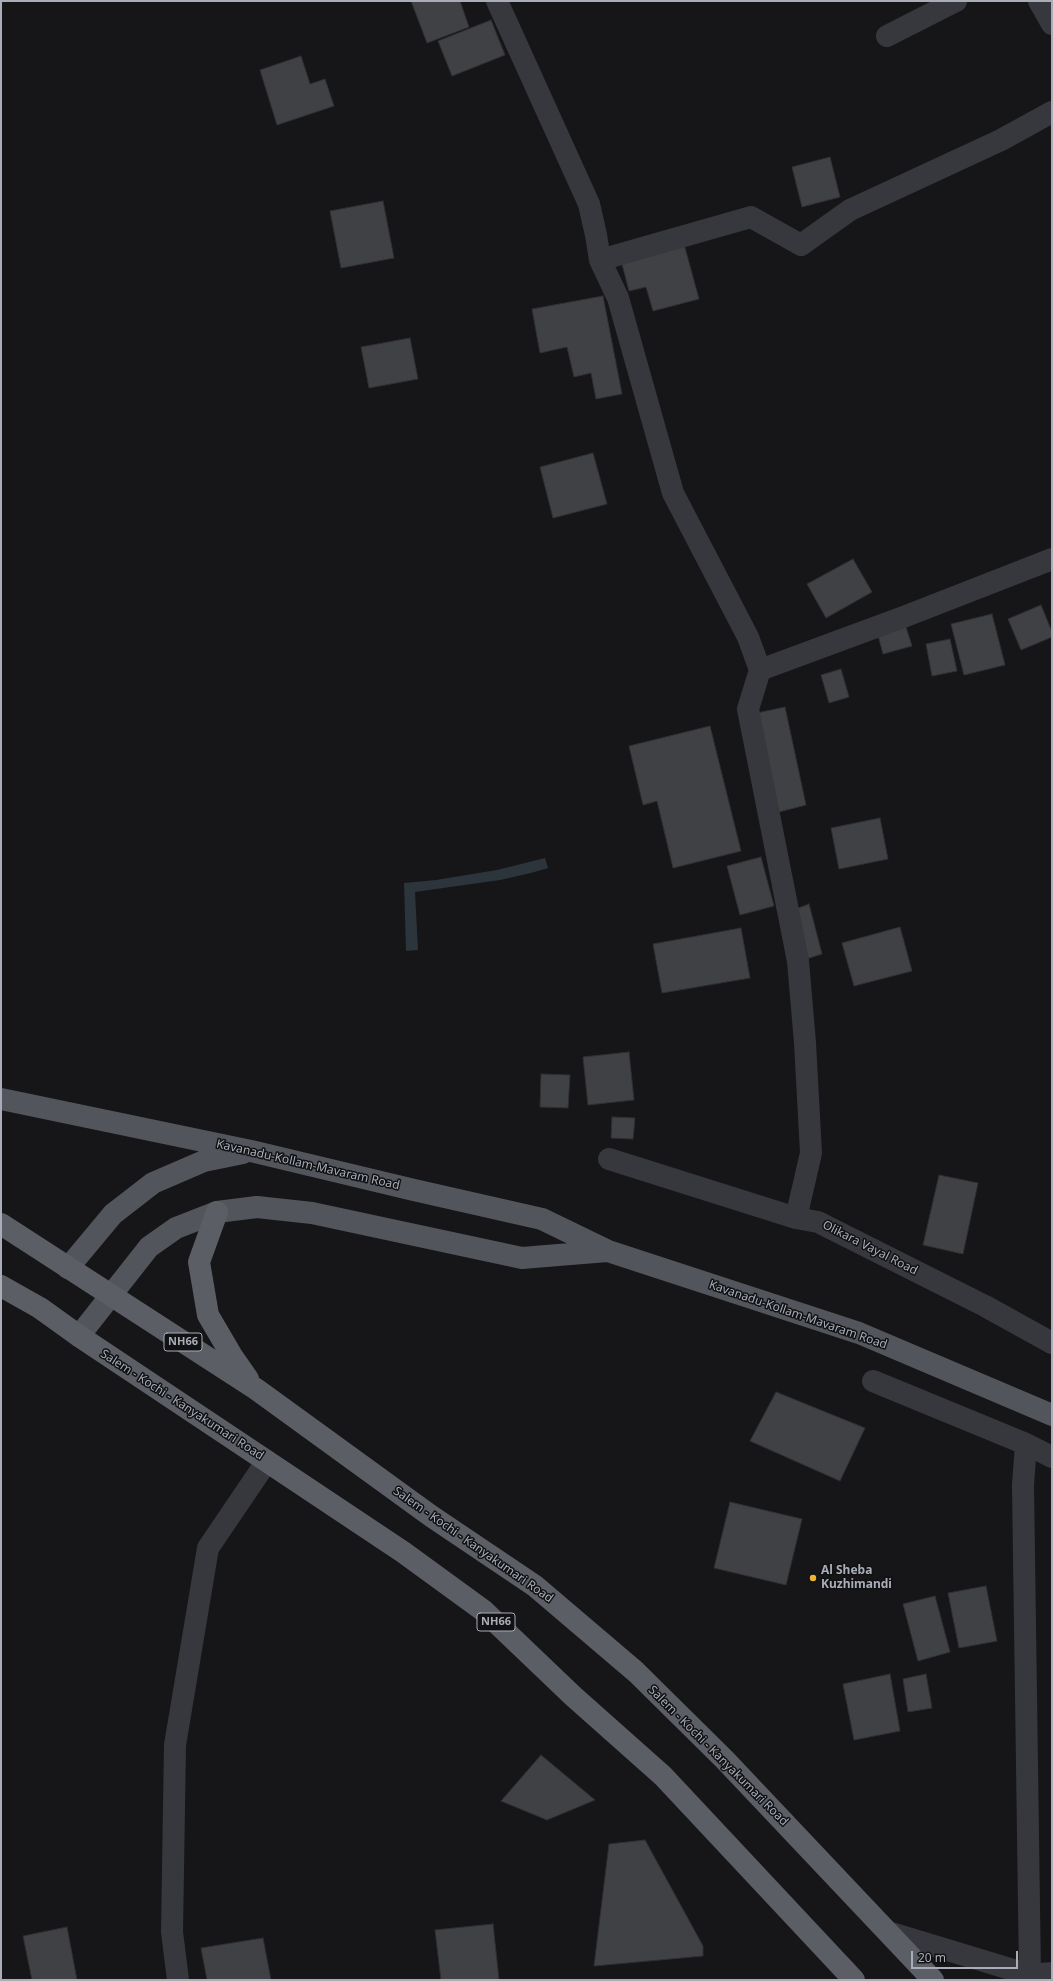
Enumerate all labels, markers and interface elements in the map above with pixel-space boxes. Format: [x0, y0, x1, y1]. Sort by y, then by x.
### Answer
street label: Kavanadu-Kollam-Mavaram Road [215, 1137, 401, 1193]
street label: Olikara Vayal Road [820, 1218, 920, 1278]
street label: Kavanadu-Kollam-Mavaram Road [707, 1278, 889, 1352]
road number: NH66 [164, 1333, 202, 1351]
street label: Salem - Kochi - Kanyakumari Road [98, 1347, 266, 1463]
street label: Salem - Kochi - Kanyakumari Road [390, 1484, 556, 1606]
place label: Al Sheba Kuzhimandi [821, 1564, 892, 1592]
marker: Al Sheba Kuzhimandi [808, 1573, 818, 1583]
road number: NH66 [477, 1613, 515, 1631]
street label: Salem - Kochi - Kanyakumari Road [645, 1683, 791, 1829]
scale bar [913, 1943, 1020, 1969]
text: 20 m [918, 1949, 946, 1966]

